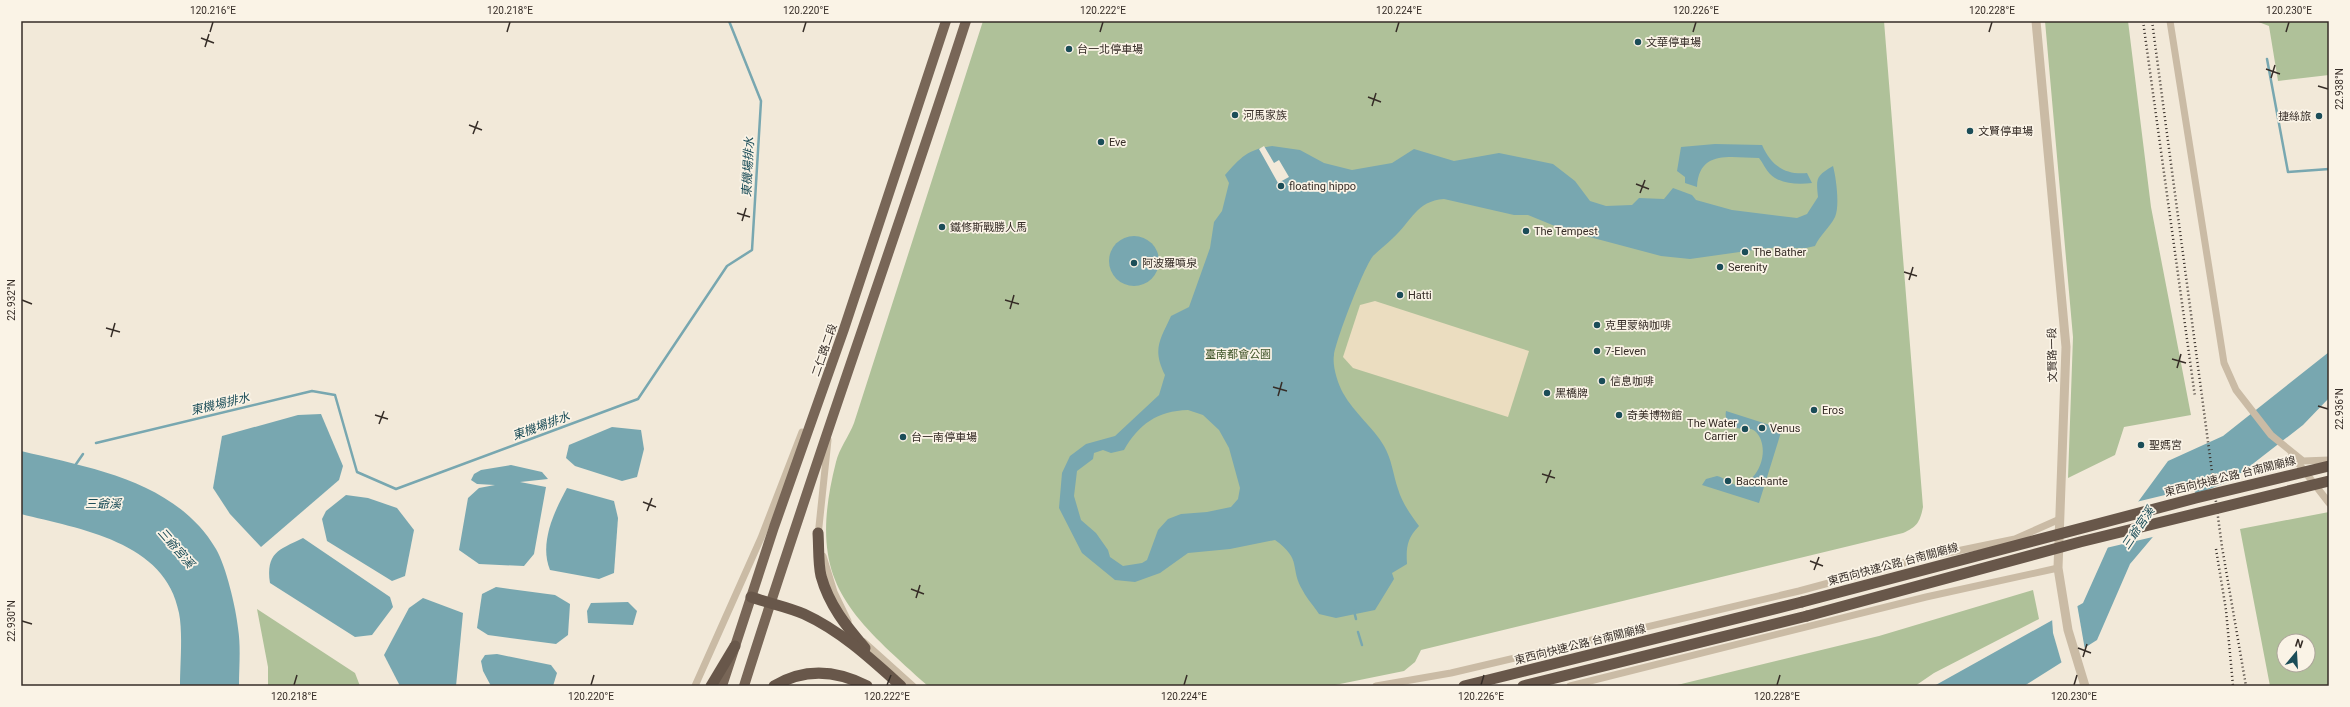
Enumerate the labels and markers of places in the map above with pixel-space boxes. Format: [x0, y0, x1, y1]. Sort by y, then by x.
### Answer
place label: 文華停車場 [1646, 36, 1701, 49]
marker: 文華停車場 [1633, 37, 1643, 47]
place label: 台一北停車場 [1077, 43, 1143, 56]
marker: 台一北停車場 [1064, 44, 1074, 54]
place label: 河馬家族 [1243, 109, 1287, 122]
marker: 河馬家族 [1230, 110, 1240, 120]
place label: 捷絲旅 [2278, 110, 2311, 123]
marker: 捷絲旅 [2314, 111, 2324, 121]
place label: 文賢停車場 [1978, 125, 2033, 138]
marker: 文賢停車場 [1965, 126, 1975, 136]
place label: Eve [1109, 136, 1126, 149]
marker: Eve [1096, 137, 1106, 147]
place label: floating hippo [1289, 180, 1356, 193]
marker: floating hippo [1276, 181, 1286, 191]
place label: 鐵修斯戰勝人馬 [950, 221, 1027, 234]
marker: 鐵修斯戰勝人馬 [937, 222, 947, 232]
place label: The Tempest [1534, 225, 1598, 238]
marker: The Tempest [1521, 226, 1531, 236]
place label: The Bather [1753, 246, 1807, 259]
marker: The Bather [1740, 247, 1750, 257]
place label: 阿波羅噴泉 [1142, 257, 1198, 270]
marker: 阿波羅噴泉 [1129, 258, 1139, 268]
place label: Serenity [1728, 261, 1768, 274]
marker: Serenity [1715, 262, 1725, 272]
place label: Hatti [1408, 289, 1432, 302]
marker: Hatti [1395, 290, 1405, 300]
place label: 克里蒙納咖啡 [1605, 319, 1671, 332]
marker: 克里蒙納咖啡 [1592, 320, 1602, 330]
place label: 7-Eleven [1605, 345, 1646, 358]
marker: 7-Eleven [1592, 346, 1602, 356]
place label: 信息咖啡 [1610, 375, 1654, 388]
marker: 信息咖啡 [1597, 376, 1607, 386]
place label: 黑橋牌 [1555, 387, 1588, 400]
marker: 黑橋牌 [1542, 388, 1552, 398]
place label: Eros [1822, 404, 1844, 417]
marker: Eros [1809, 405, 1819, 415]
place label: 奇美博物館 [1627, 409, 1682, 422]
marker: 奇美博物館 [1614, 410, 1624, 420]
place label: The Water Carrier [1687, 417, 1737, 443]
place label: Venus [1770, 422, 1801, 435]
marker: Venus [1757, 423, 1767, 433]
marker: The Water Carrier [1740, 424, 1750, 434]
place label: 台一南停車場 [911, 431, 977, 444]
marker: 台一南停車場 [898, 432, 908, 442]
place label: 聖媽宮 [2149, 439, 2182, 452]
marker: 聖媽宮 [2136, 440, 2146, 450]
place label: Bacchante [1736, 475, 1788, 488]
marker: Bacchante [1723, 476, 1733, 486]

